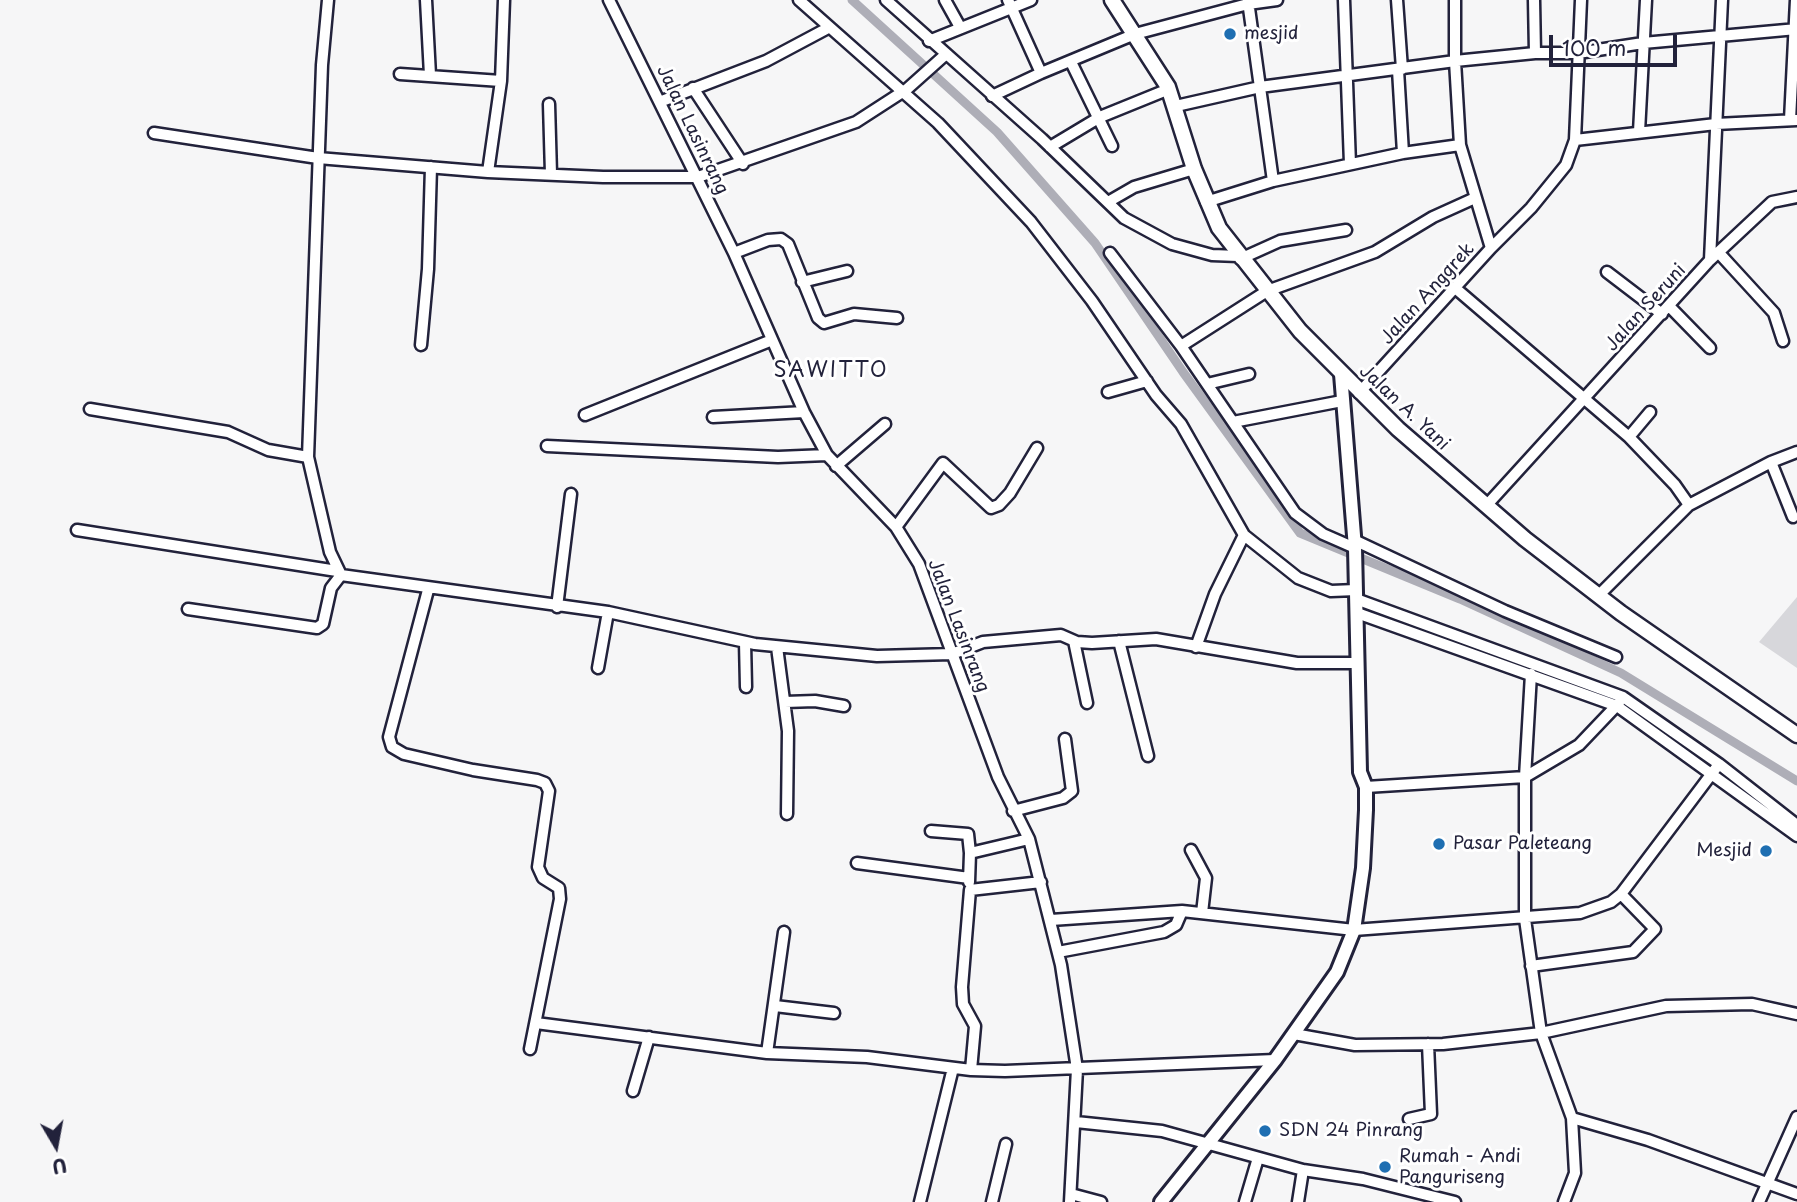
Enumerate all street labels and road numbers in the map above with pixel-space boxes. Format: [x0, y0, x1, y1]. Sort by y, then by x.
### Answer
street label: Jalan Lasinrang [651, 62, 733, 198]
street label: Jalan Anggrek [1377, 239, 1479, 349]
street label: Jalan Seruni [1601, 260, 1691, 356]
street label: Jalan A. Yani [1354, 361, 1454, 455]
street label: Jalan Lasinrang [923, 556, 993, 696]

